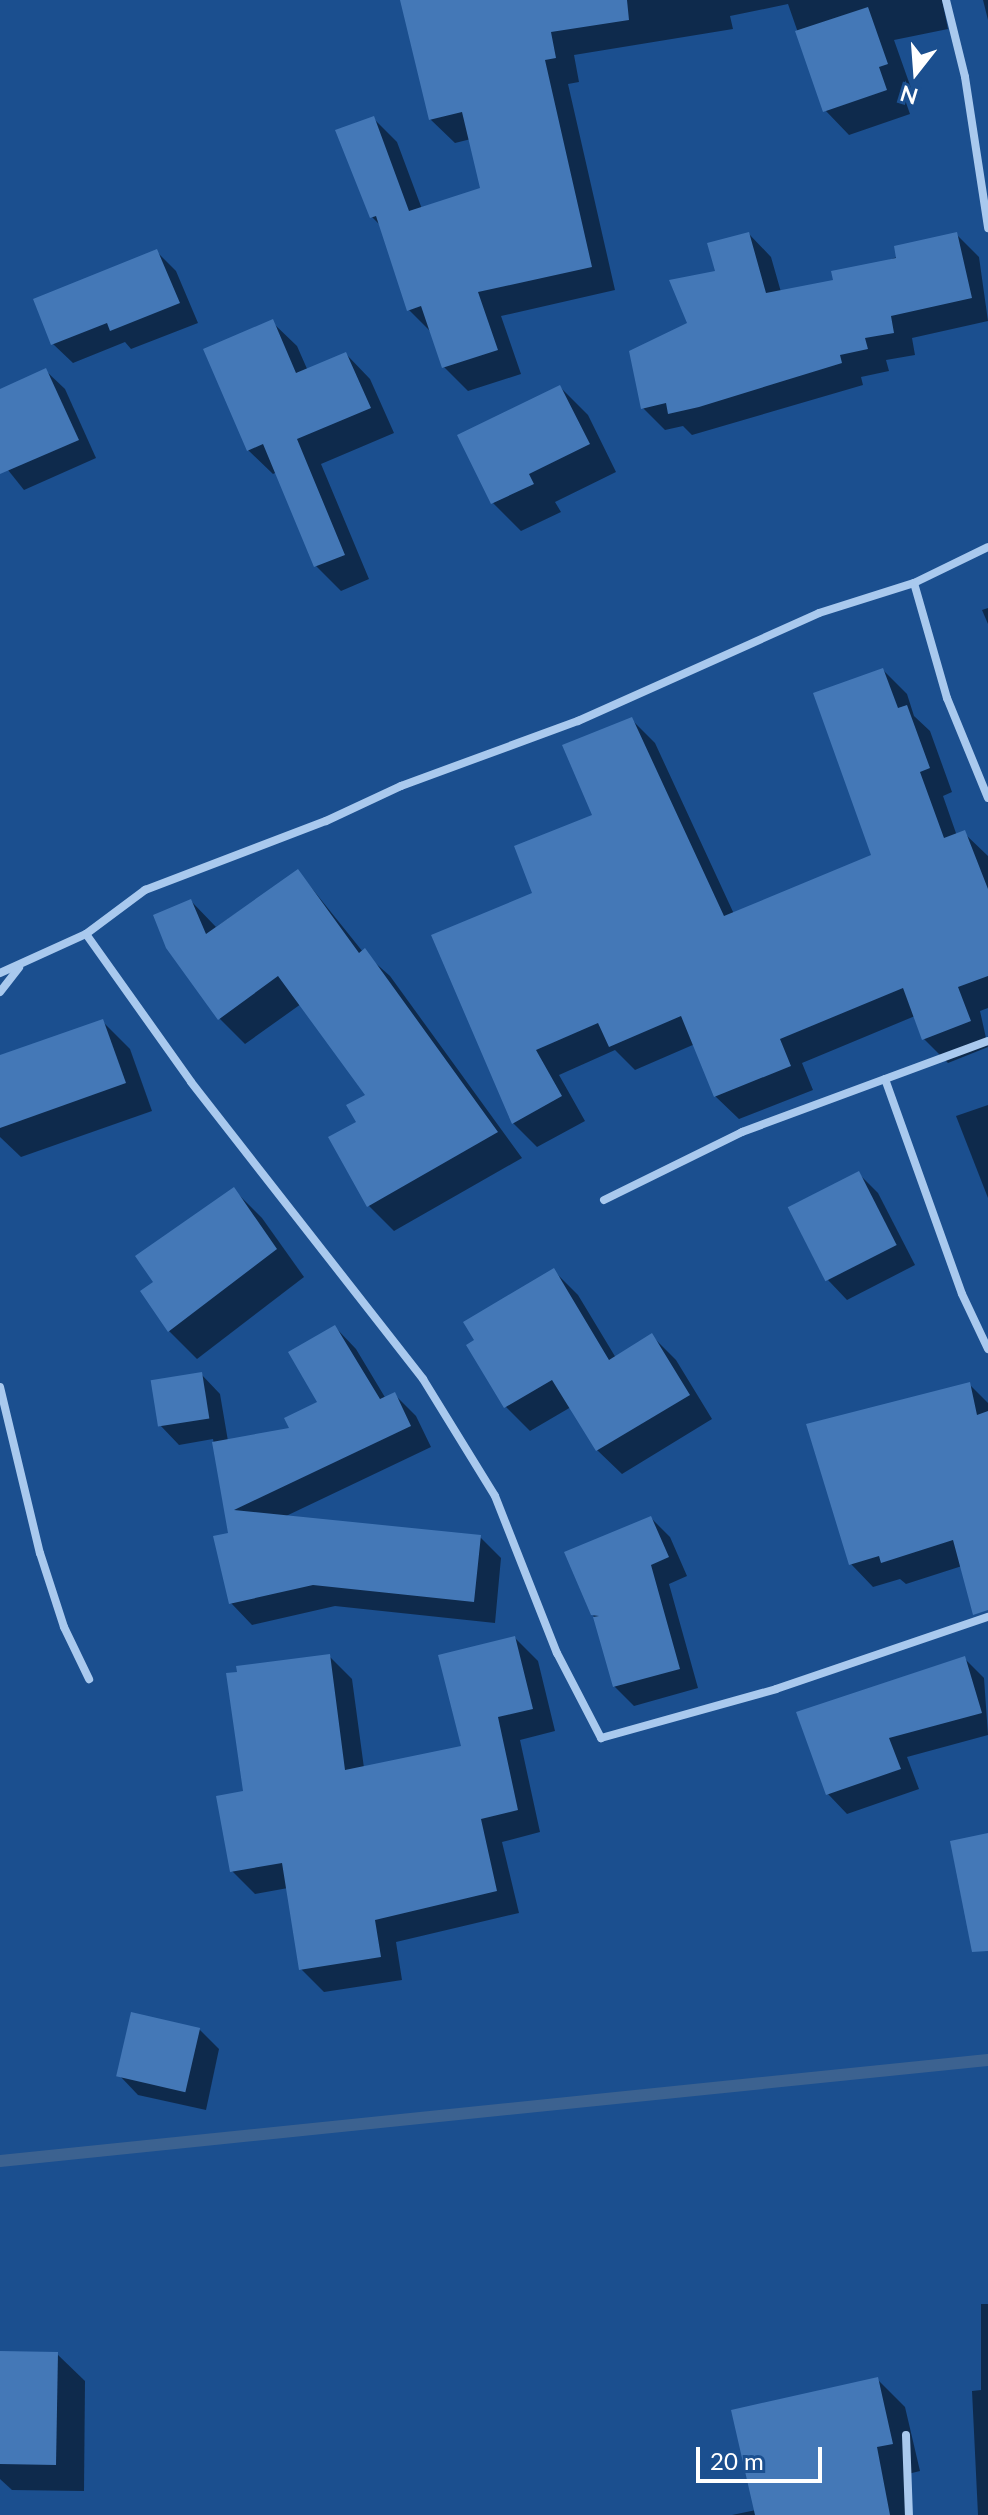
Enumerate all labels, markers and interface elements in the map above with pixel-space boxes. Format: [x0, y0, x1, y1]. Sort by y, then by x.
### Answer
north arrow [876, 32, 956, 112]
text: N [897, 80, 921, 111]
scale bar [700, 2431, 826, 2481]
text: 20 m [710, 2446, 764, 2475]

